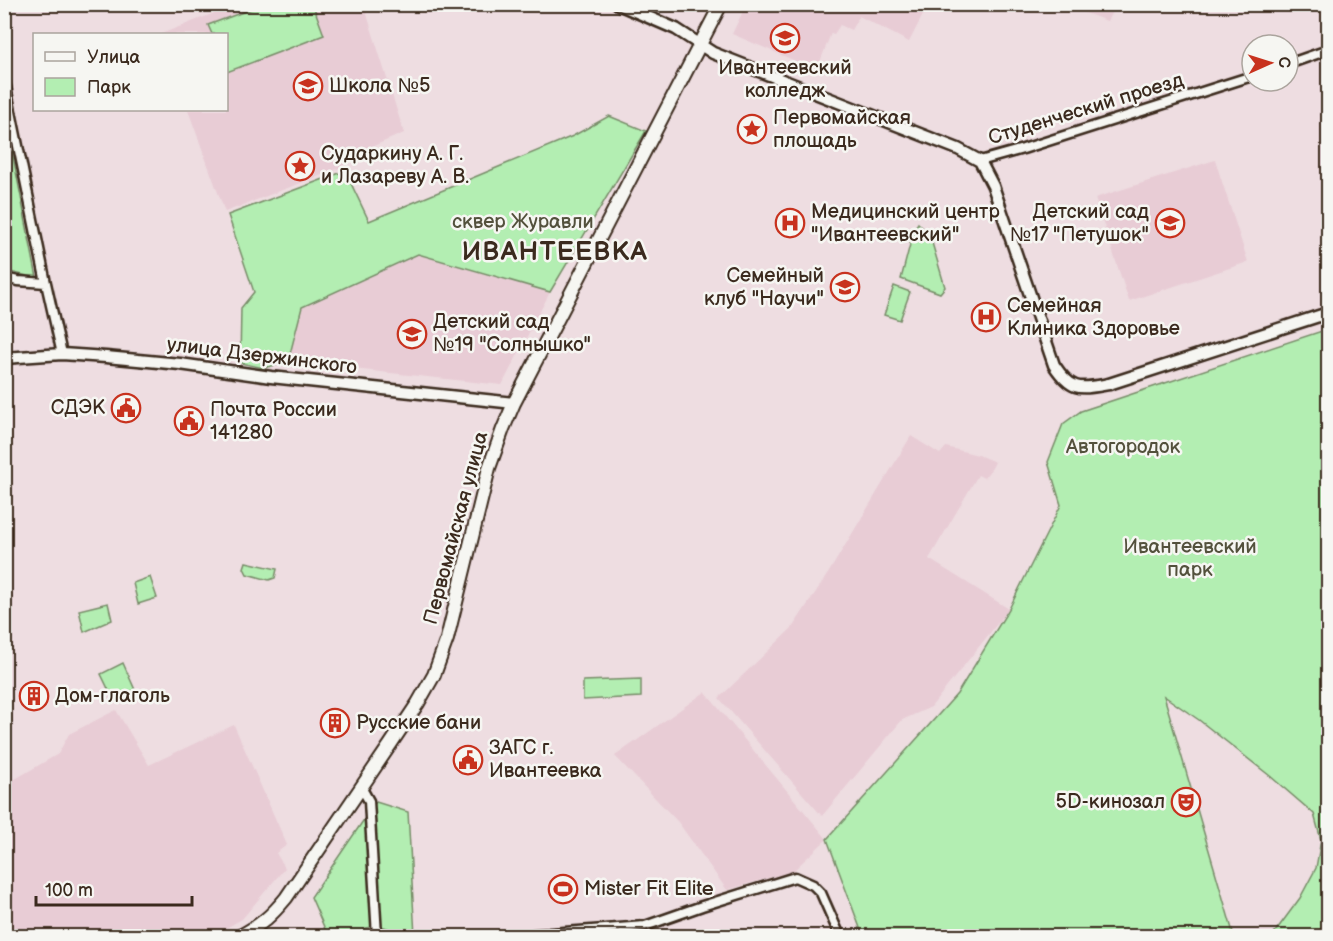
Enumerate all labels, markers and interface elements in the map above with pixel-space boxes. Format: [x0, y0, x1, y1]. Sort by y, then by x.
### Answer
school or university icon: Ивантеевский колледж [769, 22, 801, 54]
legend [33, 33, 228, 111]
north arrow [1240, 33, 1300, 93]
text: Улица [87, 47, 141, 68]
place label: Ивантеевский колледж [718, 56, 852, 103]
text: С [1274, 56, 1293, 68]
street label: Студенческий проезд [986, 68, 1186, 150]
school or university icon: Школа №5 [292, 70, 324, 102]
place label: Школа №5 [329, 74, 430, 98]
text: Парк [87, 77, 131, 98]
place label: Первомайская площадь [773, 106, 911, 153]
place icon: Первомайская площадь [736, 113, 768, 145]
place label: Сударкину А. Г. и Лазареву А. В. [321, 142, 469, 189]
place icon: Сударкину А. Г. и Лазареву А. В. [284, 150, 316, 182]
place label: Медицинский центр "Ивантеевский" [811, 200, 1000, 247]
place label: Детский сад №17 "Петушок" [1010, 200, 1149, 247]
hospital icon: Медицинский центр "Ивантеевский" [774, 207, 806, 239]
school or university icon: Детский сад №17 "Петушок" [1154, 207, 1186, 239]
park label: сквер Журавли [452, 210, 594, 234]
district label: ИВАНТЕЕВКА [462, 237, 648, 268]
place label: Семейный клуб "Научи" [704, 264, 824, 311]
school or university icon: Семейный клуб "Научи" [829, 271, 861, 303]
place label: Семейная Клиника Здоровье [1007, 294, 1180, 341]
hospital icon: Семейная Клиника Здоровье [970, 301, 1002, 333]
place label: Детский сад №19 "Солнышко" [433, 310, 591, 357]
school or university icon: Детский сад №19 "Солнышко" [396, 318, 428, 350]
street label: улица Дзержинского [166, 332, 358, 380]
public building icon: СДЭК [110, 392, 142, 424]
place label: СДЭК [51, 396, 105, 420]
place label: Почта России 141280 [210, 398, 337, 445]
public building icon: Почта России 141280 [173, 405, 205, 437]
street label: Первомайская улица [419, 429, 493, 627]
park label: Автогородок [1065, 435, 1180, 459]
park label: Ивантеевский парк [1123, 535, 1257, 582]
building icon: Дом-глаголь [18, 680, 50, 712]
place label: Дом-глаголь [55, 684, 170, 708]
building icon: Русские бани [319, 707, 351, 739]
place label: Русские бани [356, 711, 481, 735]
place label: ЗАГС г. Ивантеевка [489, 736, 602, 783]
public building icon: ЗАГС г. Ивантеевка [452, 744, 484, 776]
theatre icon: 5D-кинозал [1170, 786, 1202, 818]
place label: 5D-кинозал [1055, 790, 1165, 814]
scale bar [36, 869, 192, 907]
sports icon: Mister Fit Elite [547, 873, 579, 905]
place label: Mister Fit Elite [584, 877, 714, 901]
text: 100 m [45, 880, 93, 901]

